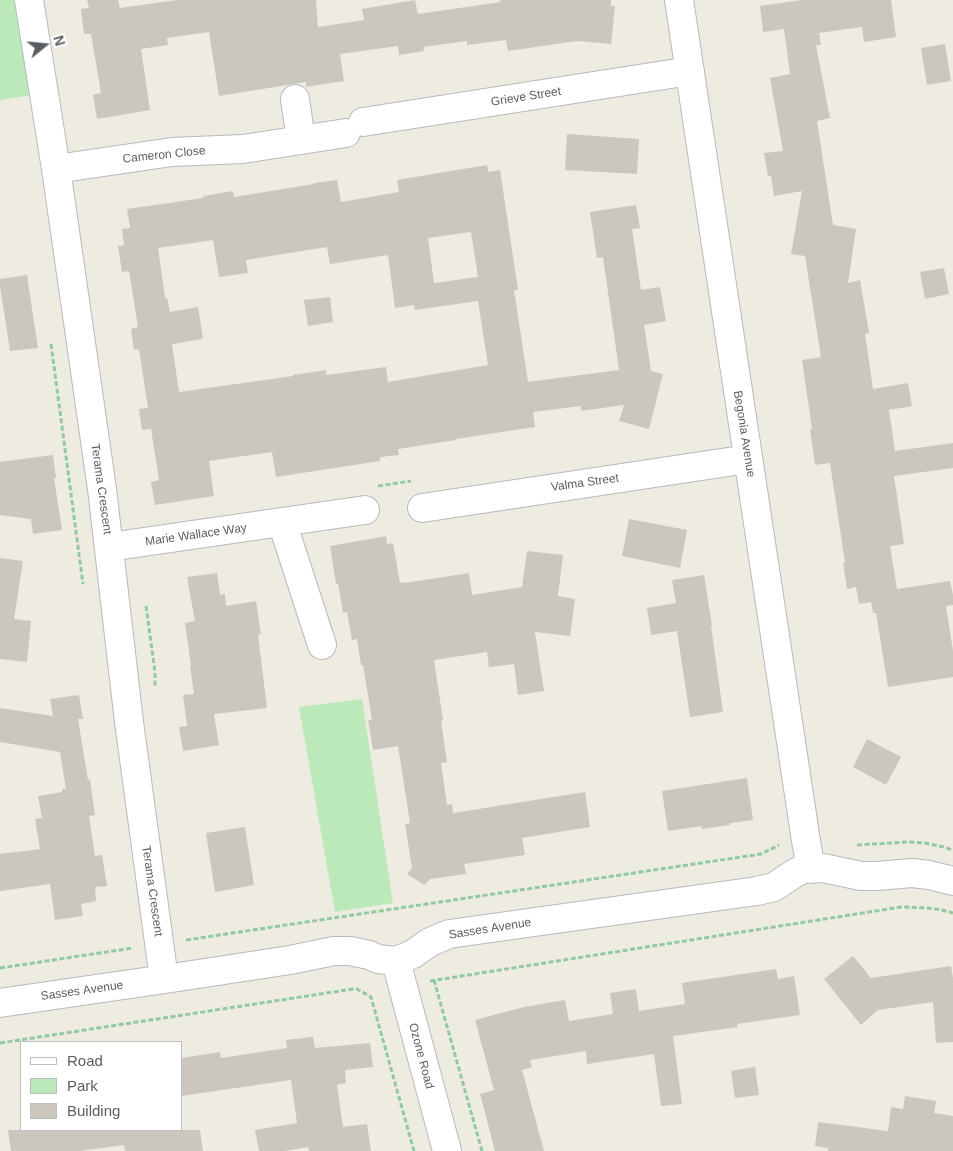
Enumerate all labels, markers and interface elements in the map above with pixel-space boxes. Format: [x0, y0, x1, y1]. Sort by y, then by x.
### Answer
north arrow [20, 20, 70, 70]
text: N [50, 33, 68, 48]
street label: Grieve Street [490, 84, 562, 110]
street label: Cameron Close [122, 143, 206, 167]
street label: Begonia Avenue [730, 389, 758, 479]
street label: Terama Crescent [88, 443, 114, 535]
street label: Valma Street [550, 471, 620, 495]
street label: Marie Wallace Way [144, 521, 248, 549]
street label: Terama Crescent [139, 845, 165, 937]
street label: Sasses Avenue [448, 915, 532, 943]
street label: Sasses Avenue [40, 978, 124, 1004]
street label: Ozone Road [405, 1022, 437, 1090]
legend [20, 1041, 182, 1131]
text: Road [67, 1052, 103, 1069]
text: Park [67, 1077, 98, 1094]
text: Building [67, 1102, 120, 1119]

